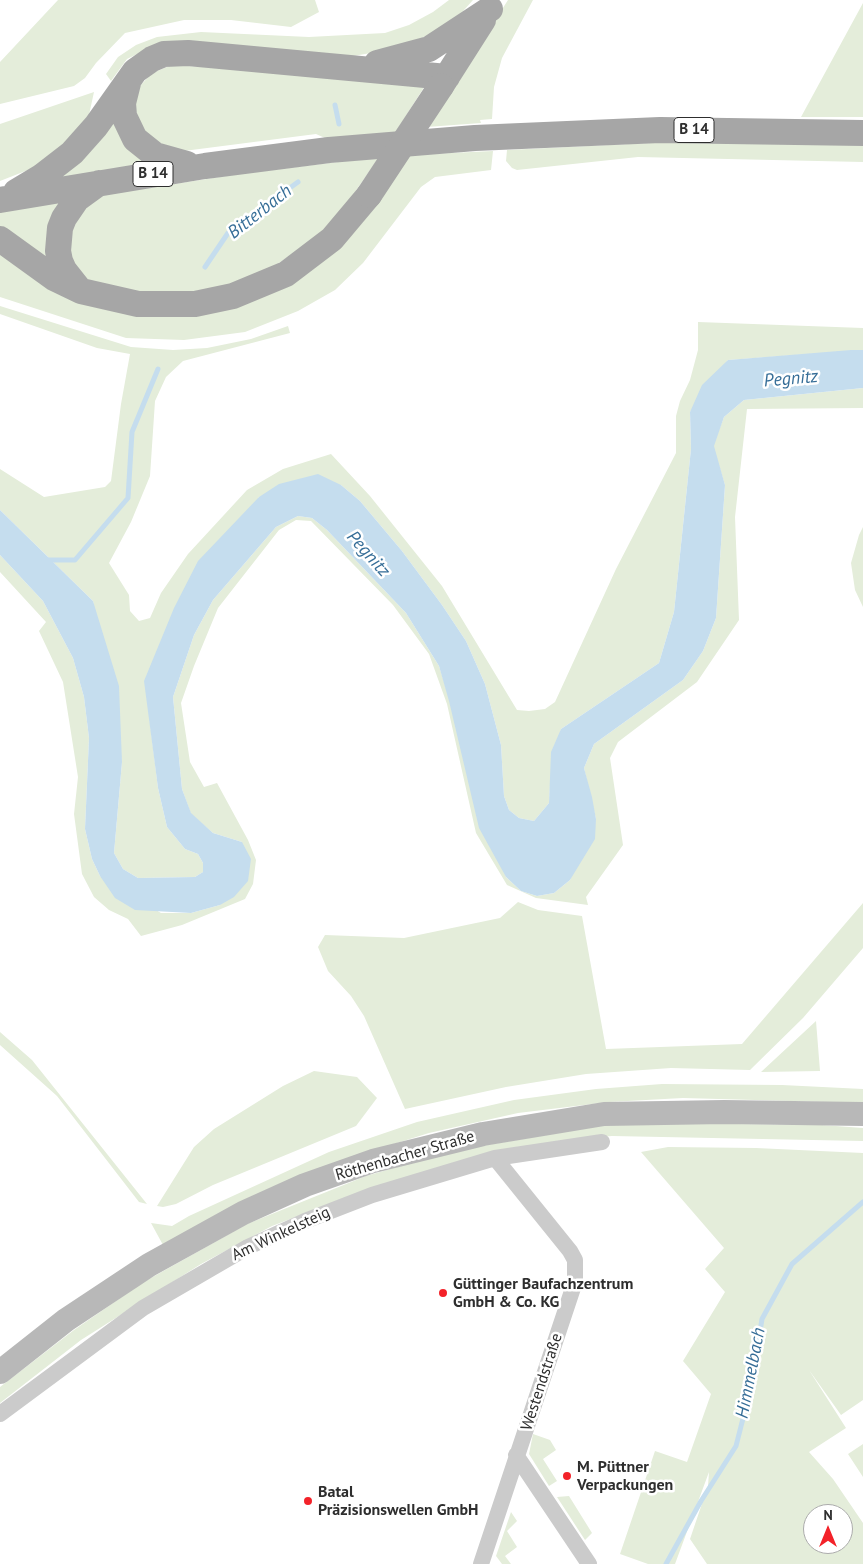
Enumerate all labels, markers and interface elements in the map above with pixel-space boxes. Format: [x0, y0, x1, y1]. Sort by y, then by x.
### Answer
road number: B 14 [674, 118, 714, 142]
road number: B 14 [133, 162, 173, 186]
water label: Bitterbach [224, 180, 296, 244]
water label: Pegnitz [763, 366, 819, 392]
water label: Pegnitz [342, 527, 394, 581]
street label: Röthenbacher Straße [333, 1127, 477, 1185]
street label: Am Winkelsteig [229, 1203, 333, 1265]
place label: Güttinger Baufachzentrum GmbH & Co. KG [453, 1274, 633, 1312]
marker: Güttinger Baufachzentrum GmbH & Co. KG [437, 1287, 449, 1299]
water label: Himmelbach [732, 1326, 770, 1420]
street label: Westendstraße [517, 1331, 567, 1433]
place label: M. Püttner Verpackungen [577, 1457, 673, 1495]
marker: M. Püttner Verpackungen [561, 1470, 573, 1482]
place label: Batal Präzisionswellen GmbH [318, 1482, 478, 1520]
marker: Batal Präzisionswellen GmbH [302, 1495, 314, 1507]
north arrow [803, 1504, 853, 1554]
text: N [823, 1506, 833, 1524]

